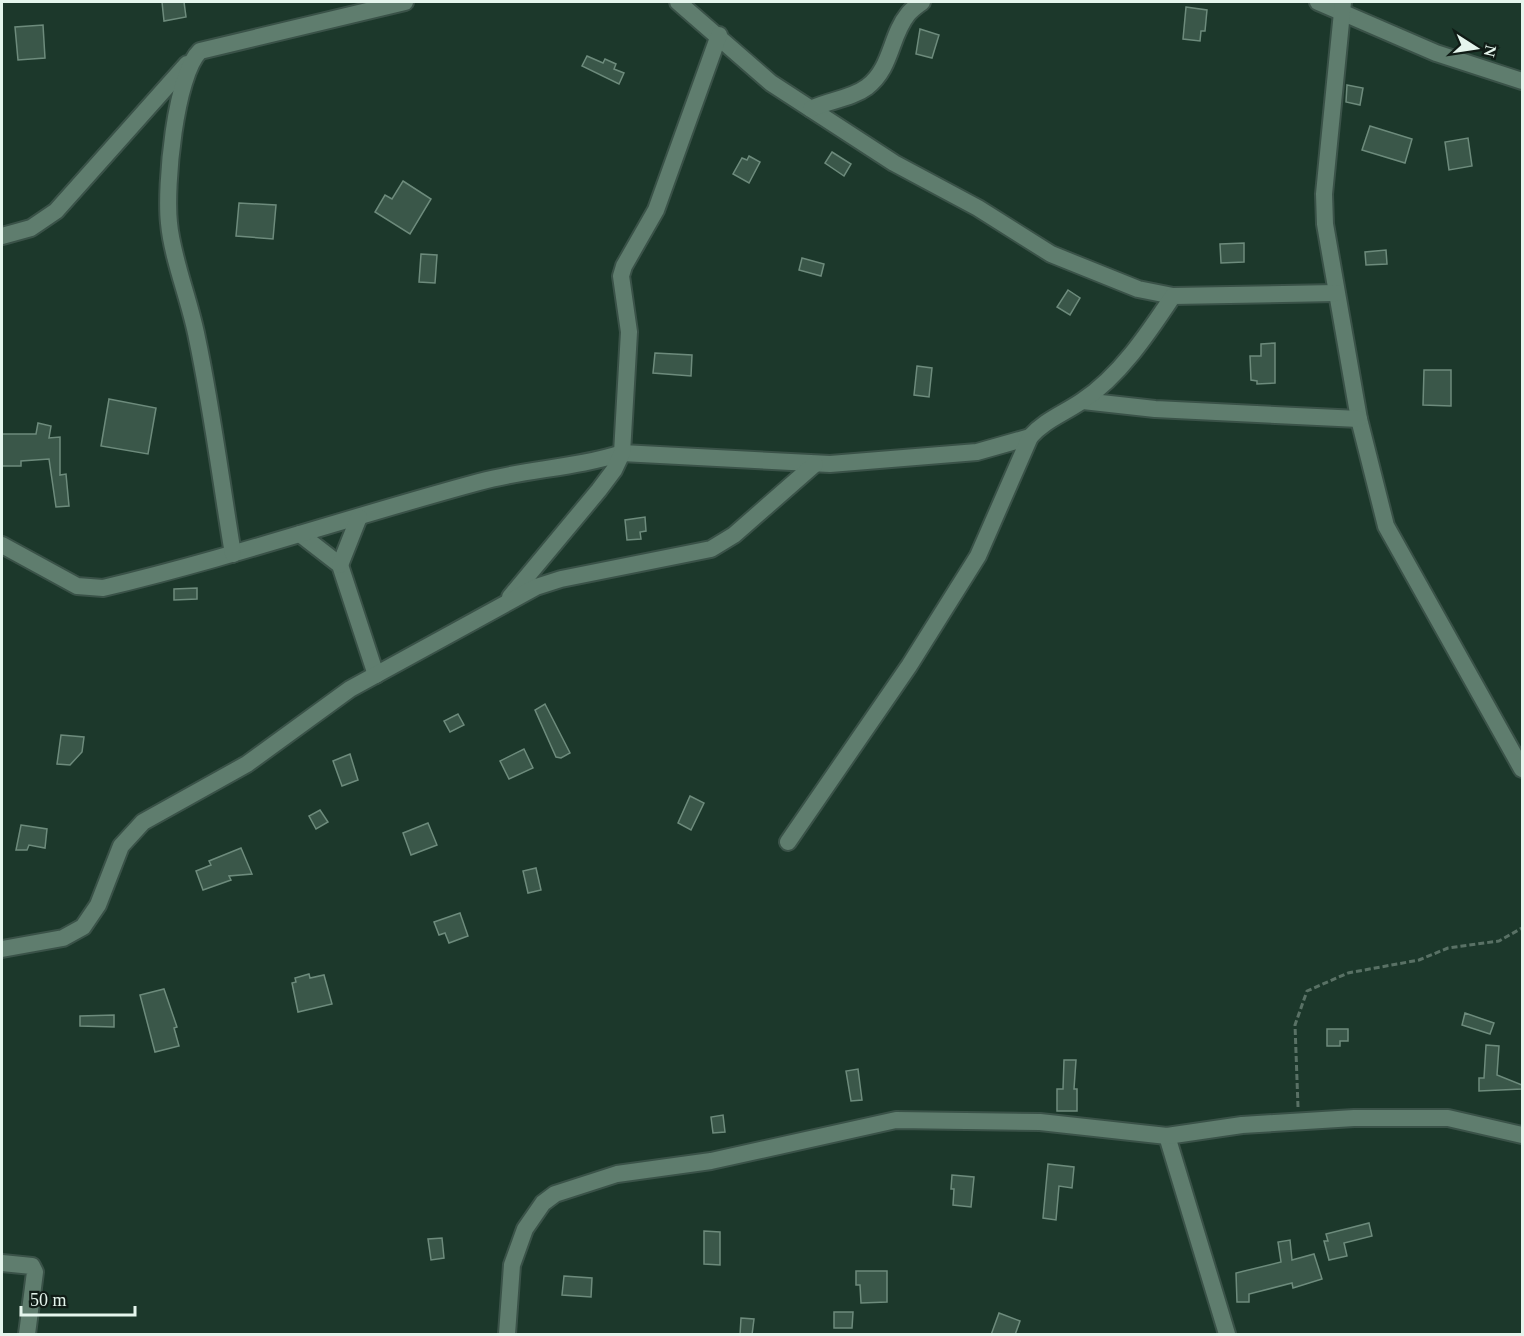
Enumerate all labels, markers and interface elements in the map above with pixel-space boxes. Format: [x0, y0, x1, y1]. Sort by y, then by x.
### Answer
north arrow [1446, 18, 1506, 78]
text: N [1481, 44, 1500, 59]
scale bar [21, 1279, 135, 1317]
text: 50 m [30, 1290, 67, 1310]

